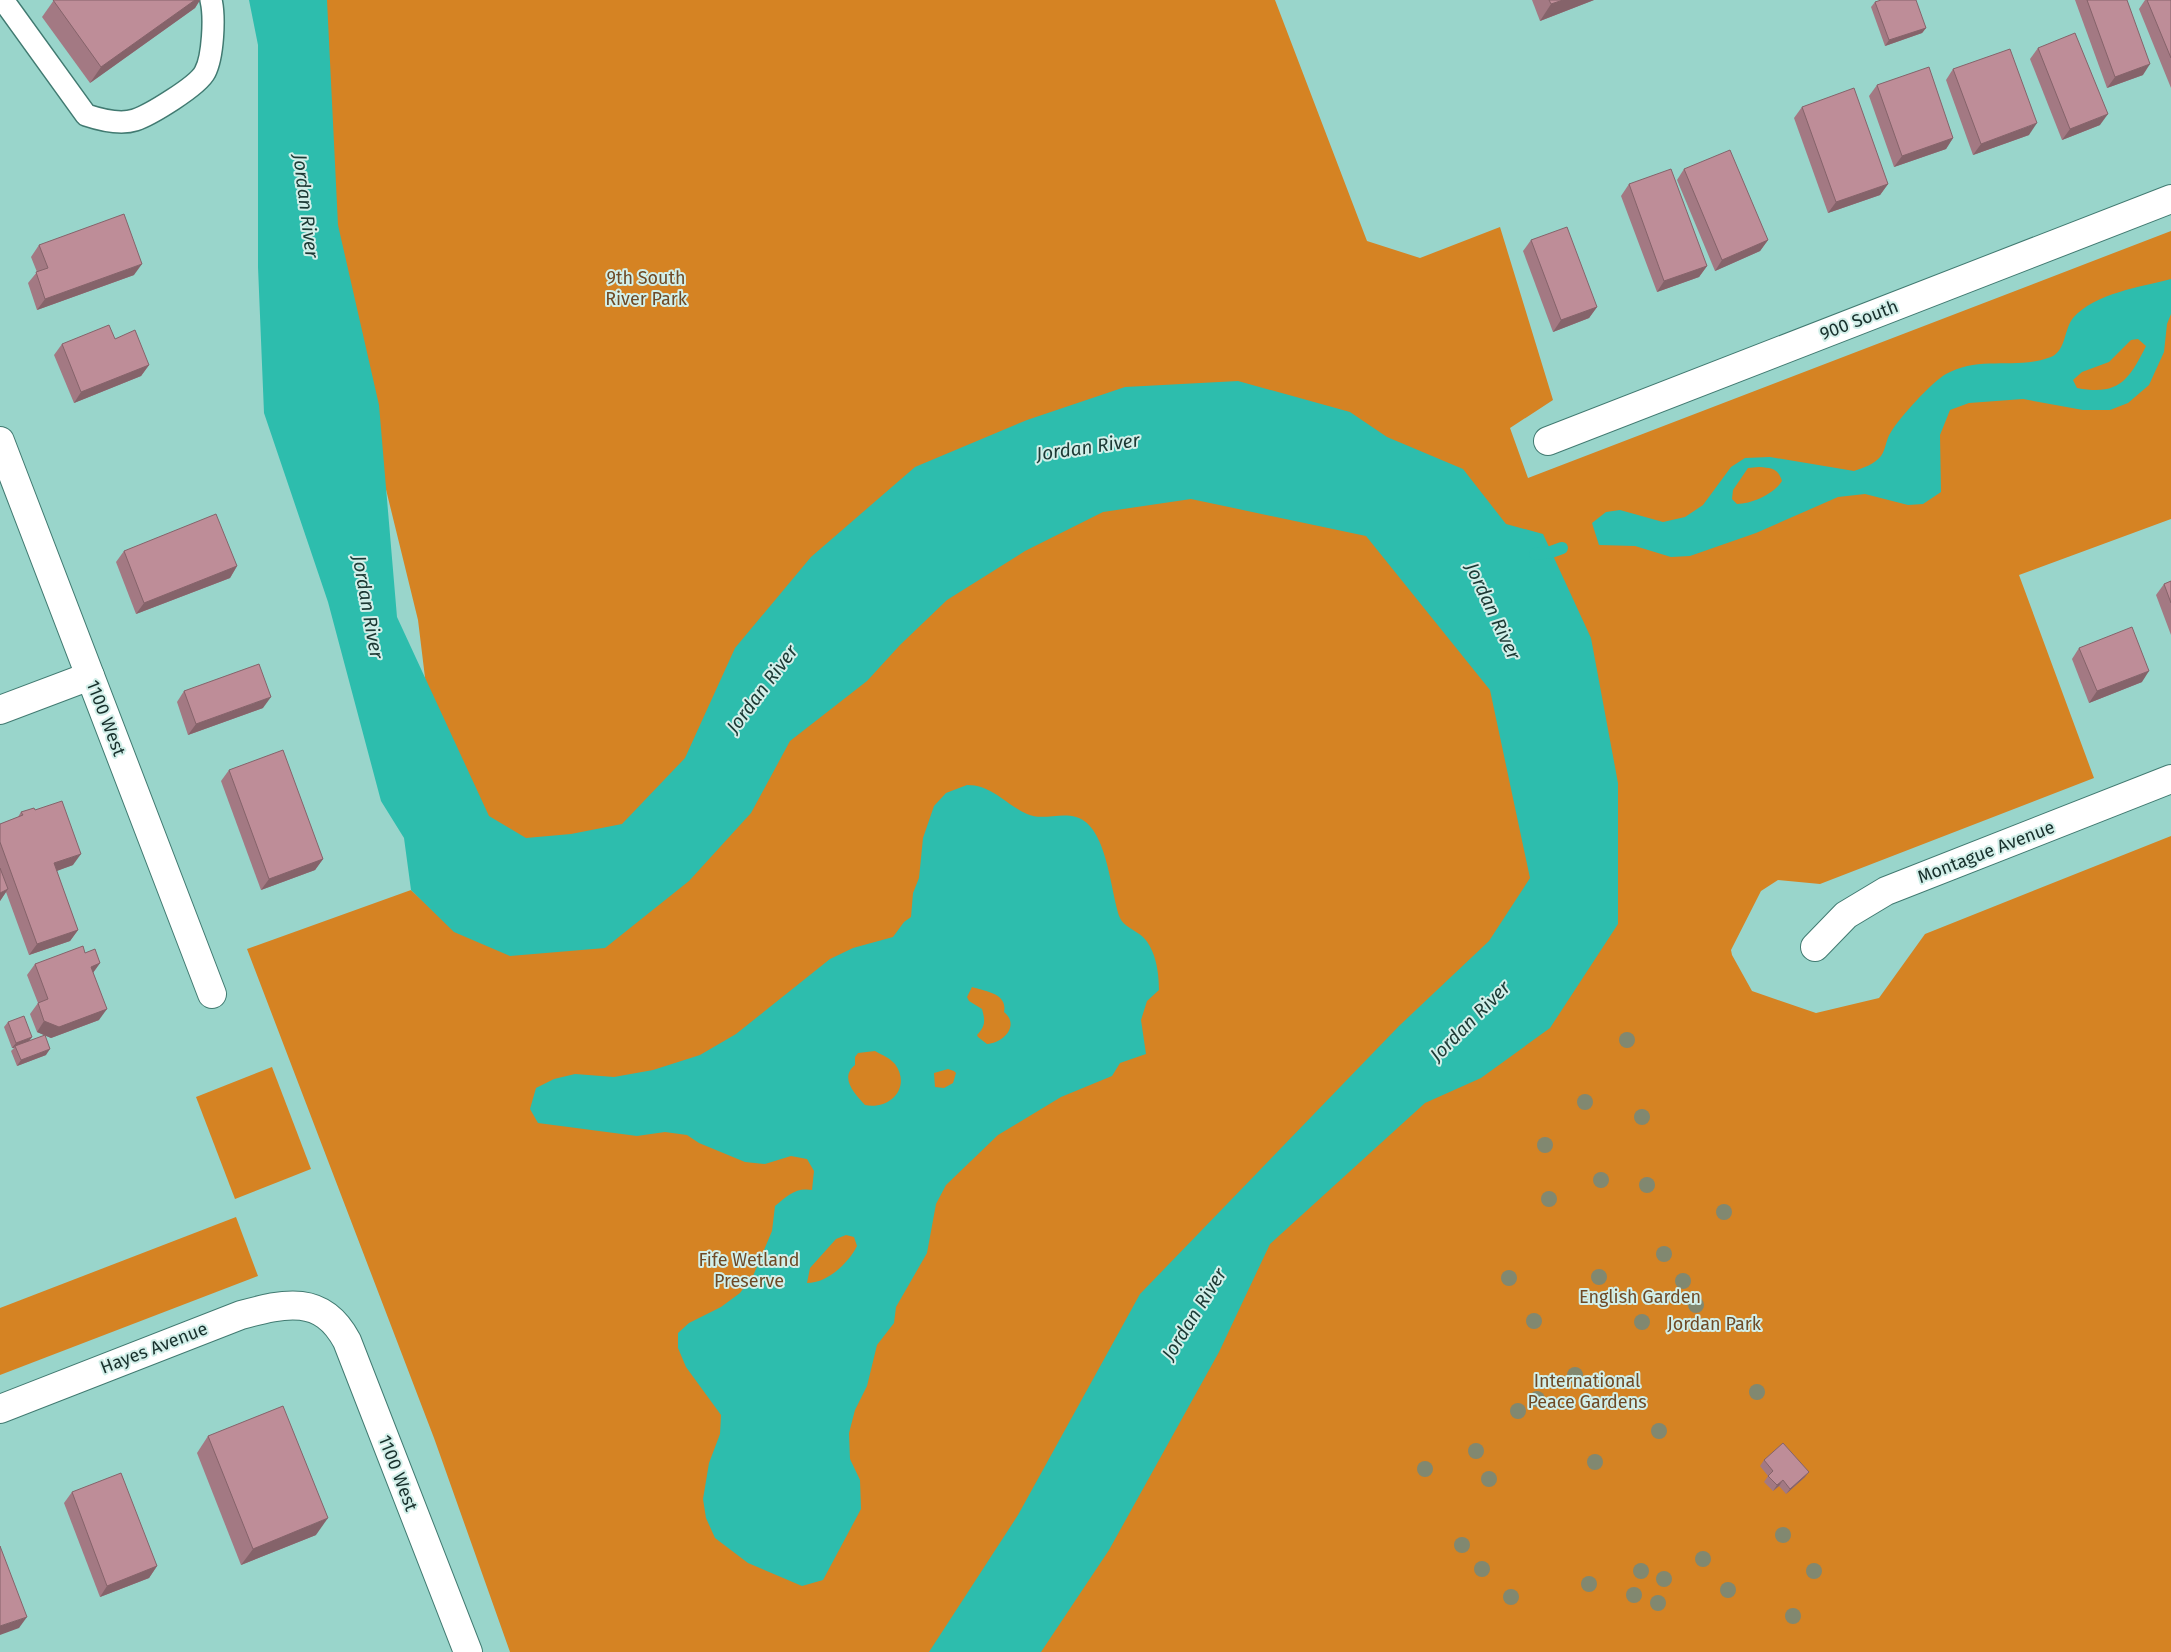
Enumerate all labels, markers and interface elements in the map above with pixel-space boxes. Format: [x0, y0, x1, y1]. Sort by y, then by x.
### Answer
water label: Jordan River [288, 152, 324, 260]
park label: 9th South River Park [605, 267, 688, 310]
street label: 900 South [1817, 295, 1901, 345]
water label: Jordan River [1034, 428, 1142, 466]
water label: Jordan River [347, 553, 388, 661]
water label: Jordan River [1460, 558, 1526, 664]
water label: Jordan River [721, 640, 803, 738]
street label: 1100 West [81, 677, 131, 760]
street label: Montague Avenue [1914, 816, 2058, 888]
water label: Jordan River [1424, 976, 1515, 1067]
park label: Fife Wetland Preserve [699, 1249, 799, 1292]
water label: Jordan River [1156, 1263, 1232, 1365]
park label: English Garden [1579, 1286, 1701, 1308]
park label: Jordan Park [1667, 1313, 1762, 1335]
street label: Hayes Avenue [97, 1317, 211, 1379]
park label: International Peace Gardens [1527, 1370, 1647, 1413]
street label: 1100 West [373, 1432, 423, 1515]

